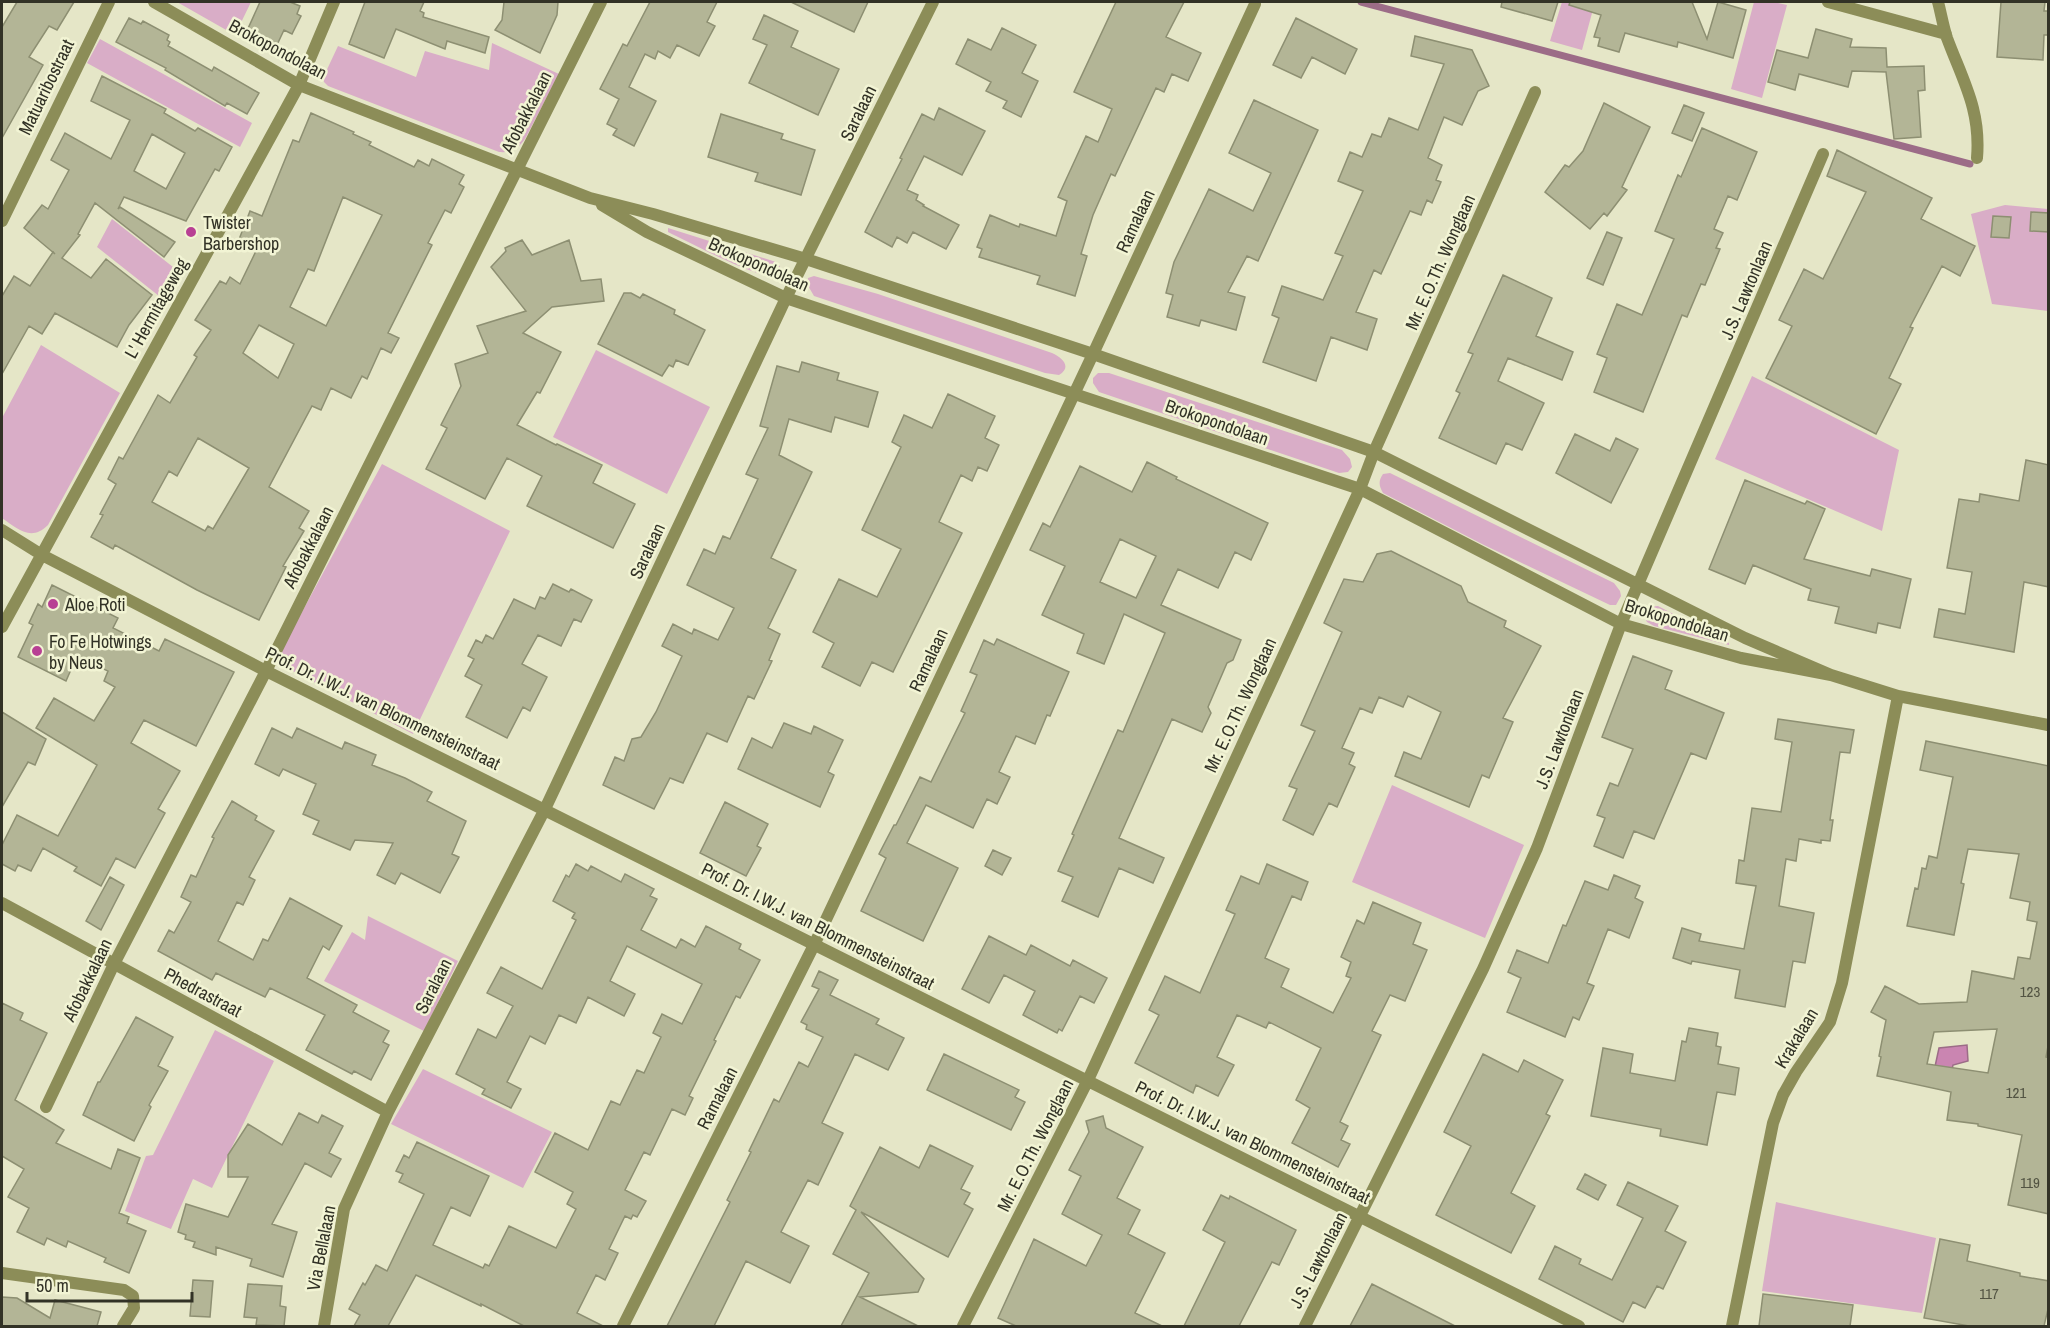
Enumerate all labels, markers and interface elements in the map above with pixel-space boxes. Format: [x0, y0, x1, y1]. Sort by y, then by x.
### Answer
street label: Brokopondolaan [225, 13, 331, 85]
street label: Matuaribostraat [12, 35, 80, 139]
street label: Afobakkalaan [494, 66, 557, 158]
street label: Saralaan [834, 81, 882, 145]
street label: Ramalaan [1109, 185, 1161, 257]
street label: Mr. E.O.Th. Wonglaan [1399, 190, 1481, 334]
place label: Twister Barbershop [203, 210, 279, 256]
marker: Twister Barbershop [184, 225, 198, 239]
street label: Brokopondolaan [705, 231, 813, 297]
street label: J.S. Lawtonlaan [1714, 237, 1778, 343]
street label: L' Hermitageweg [118, 253, 194, 363]
street label: Brokopondolaan [1162, 393, 1272, 451]
street label: Afobakkalaan [276, 501, 339, 593]
street label: Saralaan [623, 519, 671, 583]
place label: Aloe Roti [64, 592, 126, 617]
street label: Brokopondolaan [1622, 592, 1732, 648]
marker: Aloe Roti [46, 597, 60, 611]
street label: Ramalaan [902, 624, 954, 696]
place label: Fo Fe Hotwings by Neus [49, 629, 152, 675]
street label: Mr. E.O.Th. Wonglaan [1198, 634, 1282, 776]
street label: Prof. Dr. I.W.J. van Blommensteinstraat [261, 640, 505, 776]
marker: Fo Fe Hotwings by Neus [30, 644, 44, 658]
street label: J.S. Lawtonlaan [1529, 685, 1589, 793]
street label: Prof. Dr. I.W.J. van Blommensteinstraat [697, 856, 939, 996]
street label: Afobakkalaan [56, 934, 118, 1027]
street label: Saralaan [408, 954, 458, 1018]
street label: Phedrastraat [160, 961, 246, 1023]
house number: 123 [2020, 981, 2040, 1002]
street label: Krakalaan [1768, 1003, 1824, 1073]
street label: Ramalaan [691, 1062, 743, 1134]
street label: Mr. E.O.Th. Wonglaan [991, 1074, 1079, 1216]
street label: Prof. Dr. I.W.J. van Blommensteinstraat [1131, 1074, 1375, 1210]
house number: 121 [2006, 1082, 2026, 1103]
house number: 119 [2020, 1172, 2040, 1193]
street label: Via Bellalaan [300, 1203, 342, 1293]
street label: J.S. Lawtonlaan [1283, 1208, 1353, 1312]
scale bar [27, 1265, 192, 1303]
text: 50 m [36, 1273, 69, 1298]
house number: 117 [1979, 1283, 1999, 1304]

